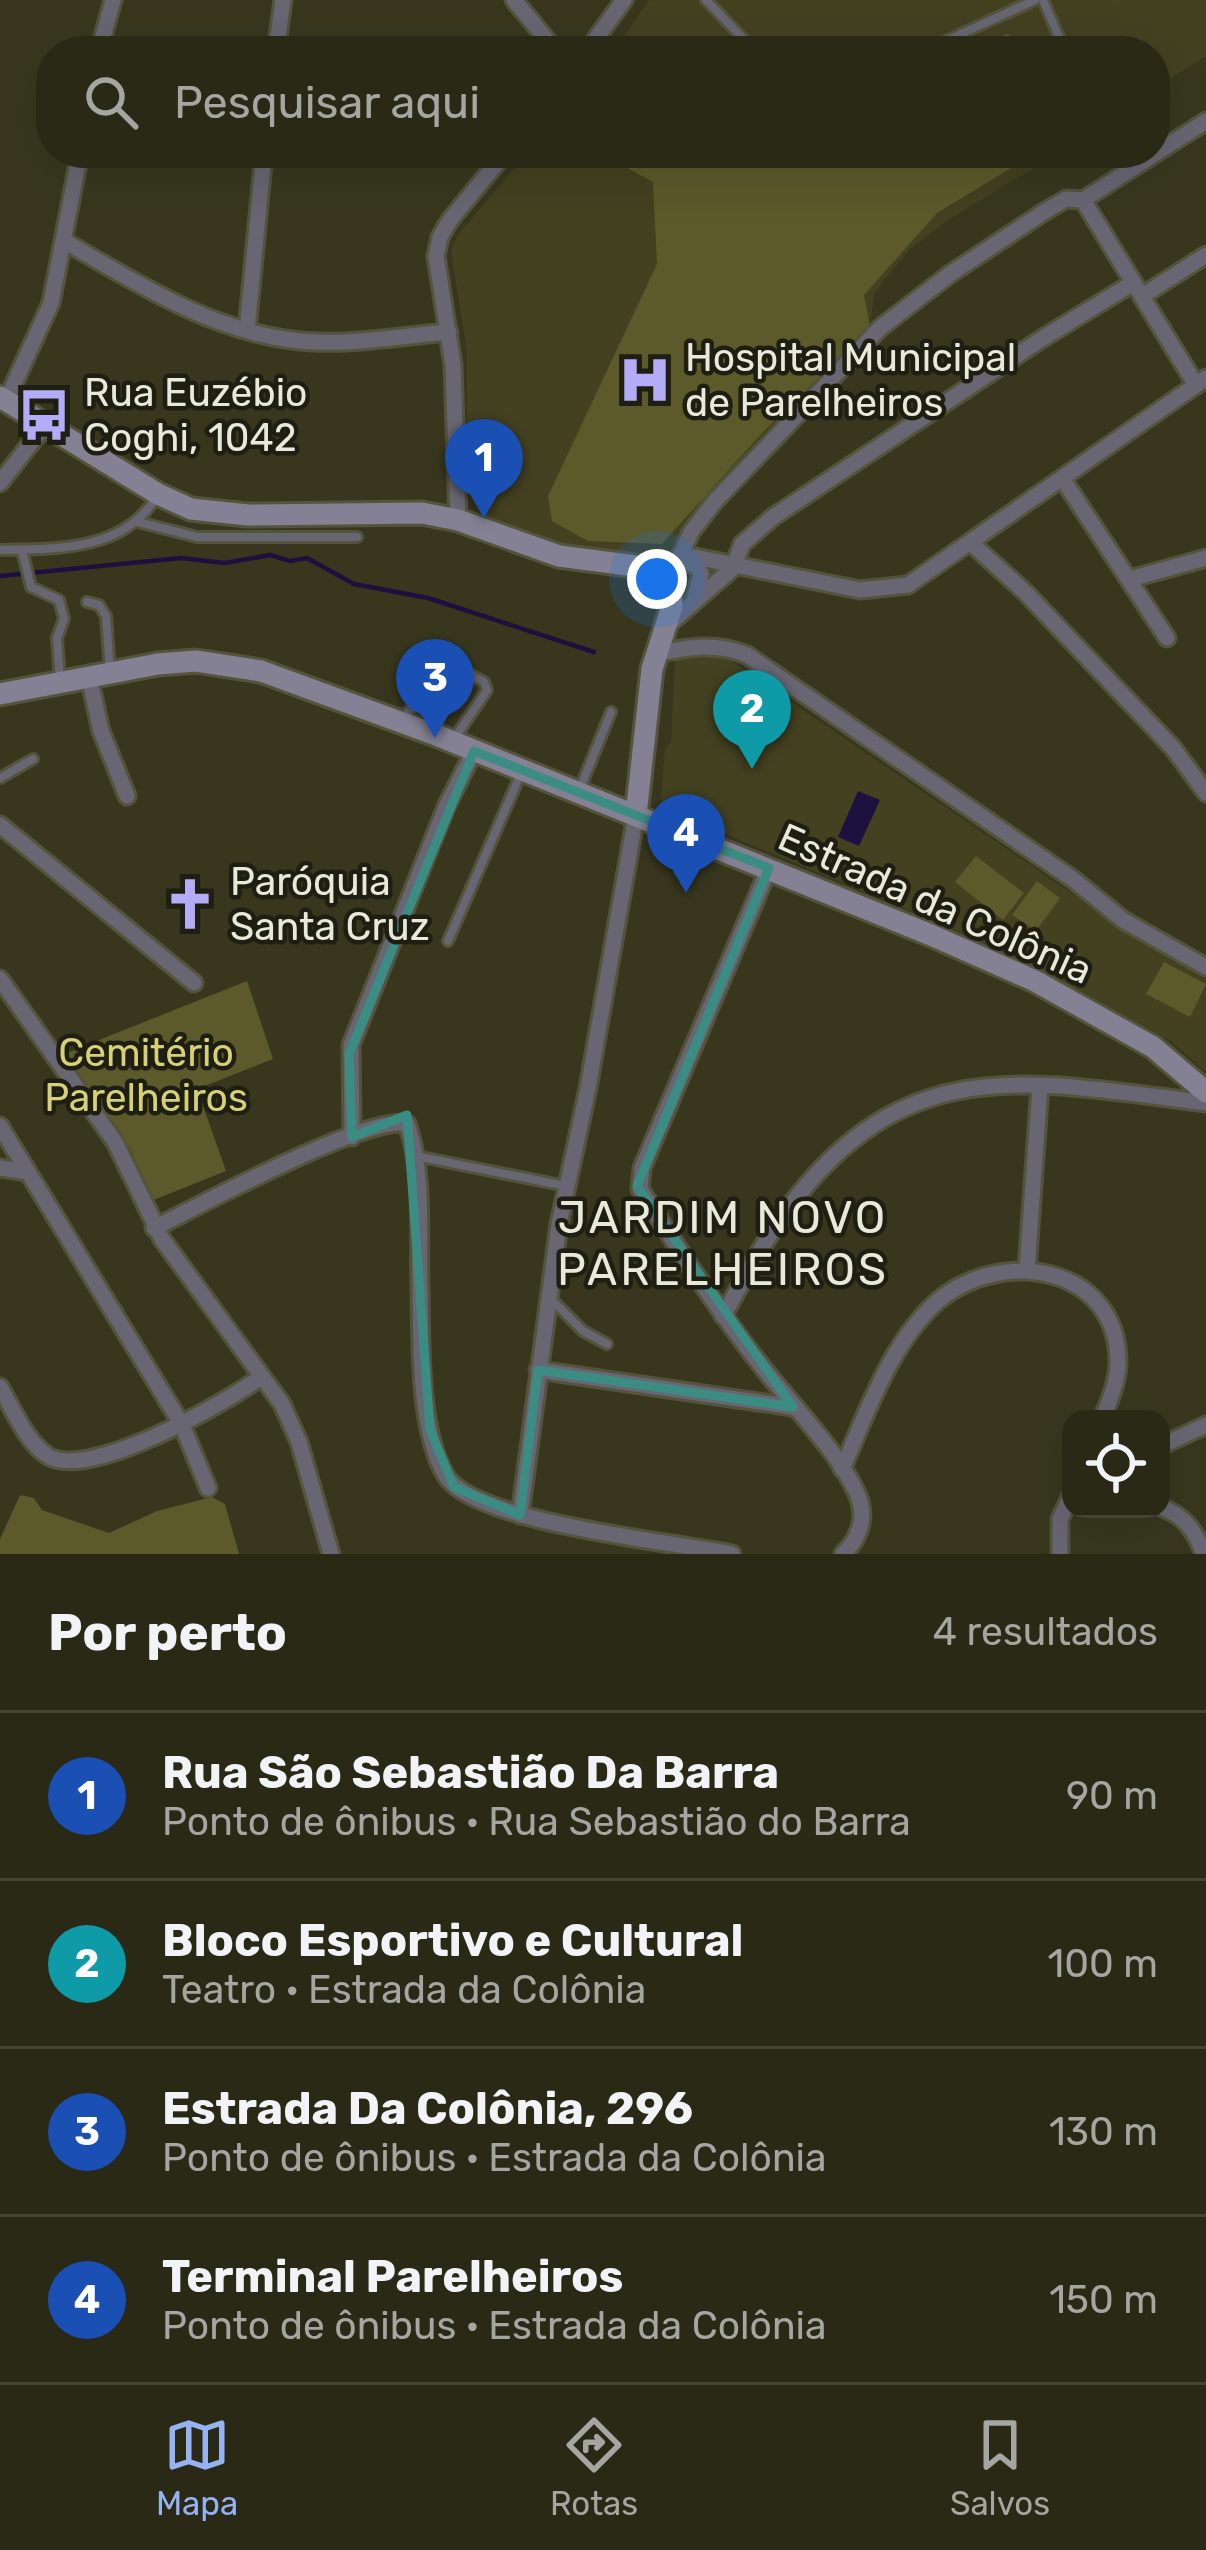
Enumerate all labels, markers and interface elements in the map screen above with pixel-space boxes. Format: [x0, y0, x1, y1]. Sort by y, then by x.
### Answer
search box [36, 36, 1170, 168]
icon: search [78, 69, 144, 135]
text: Pesquisar aqui [174, 76, 480, 129]
place label: Hospital Municipal de Parelheiros [685, 335, 1016, 426]
hospital icon: Hospital Municipal de Parelheiros [616, 351, 674, 409]
place label: Rua Euzébio Coghi, 1042 [84, 370, 307, 461]
bus stop icon: Rua Euzébio Coghi, 1042 [15, 386, 73, 444]
pin: 1 [445, 419, 523, 518]
your location [627, 549, 687, 609]
pin: 3 [396, 639, 474, 738]
pin: 2 [713, 670, 791, 769]
pin: 4 [647, 794, 725, 893]
street label: Estrada da Colônia [771, 814, 1099, 994]
place label: Paróquia Santa Cruz [230, 859, 430, 950]
church icon: Paróquia Santa Cruz [161, 875, 219, 933]
park label: Cemitério Parelheiros [44, 1030, 248, 1121]
district label: JARDIM NOVO PARELHEIROS [557, 1191, 889, 1296]
map controls [1062, 1410, 1170, 1518]
button: locate [1062, 1410, 1170, 1518]
text: Por perto [48, 1602, 287, 1663]
text: 4 resultados [933, 1609, 1158, 1655]
text: Rua São Sebastião Da Barra [162, 1746, 779, 1799]
text: 1 [77, 1773, 97, 1819]
text: 90 m [1066, 1773, 1158, 1819]
text: Ponto de ônibus · Rua Sebastião do Barra [162, 1799, 911, 1845]
text: Bloco Esportivo e Cultural [162, 1914, 743, 1967]
text: 2 [74, 1941, 100, 1987]
text: 100 m [1048, 1941, 1158, 1987]
text: Teatro · Estrada da Colônia [162, 1967, 646, 2013]
text: Estrada Da Colônia, 296 [162, 2082, 693, 2135]
text: 3 [74, 2109, 100, 2155]
text: 130 m [1049, 2109, 1158, 2155]
text: Ponto de ônibus · Estrada da Colônia [162, 2135, 826, 2181]
text: Terminal Parelheiros [162, 2250, 623, 2303]
text: 4 [74, 2277, 100, 2323]
text: 150 m [1049, 2277, 1158, 2323]
text: Ponto de ônibus · Estrada da Colônia [162, 2303, 826, 2349]
tab: Mapa [156, 2412, 238, 2523]
tab: Rotas [550, 2412, 638, 2523]
tab: Salvos [950, 2412, 1050, 2523]

